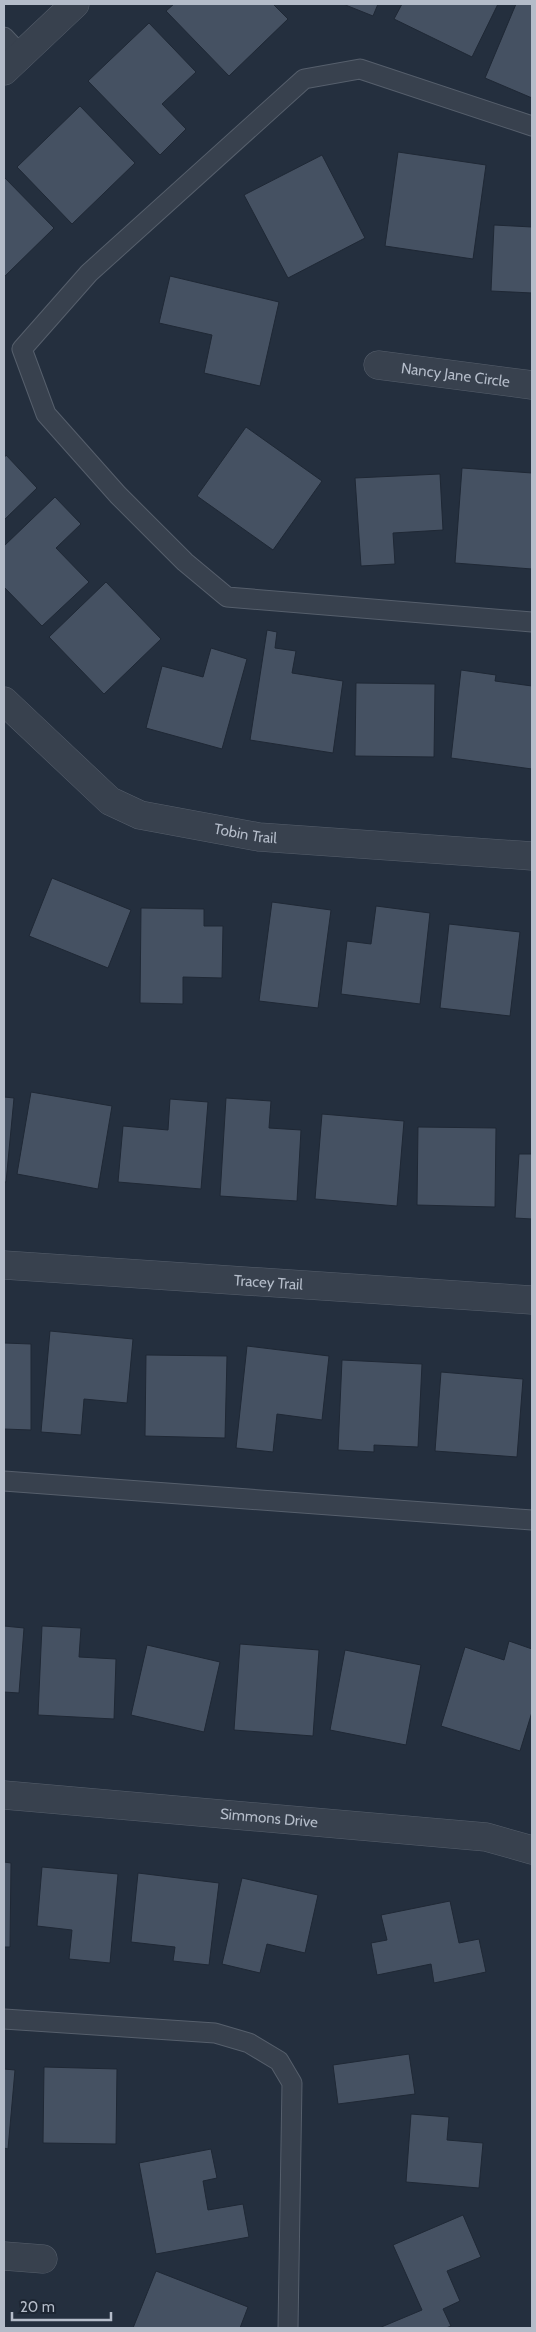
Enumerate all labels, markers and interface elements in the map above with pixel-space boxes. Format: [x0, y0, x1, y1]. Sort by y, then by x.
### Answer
street label: Nancy Jane Circle [400, 359, 511, 391]
street label: Tobin Trail [212, 820, 278, 847]
street label: Tracey Trail [233, 1271, 304, 1294]
street label: Simmons Drive [219, 1805, 319, 1831]
scale bar [12, 2290, 111, 2322]
text: 20 m [20, 2298, 55, 2316]

